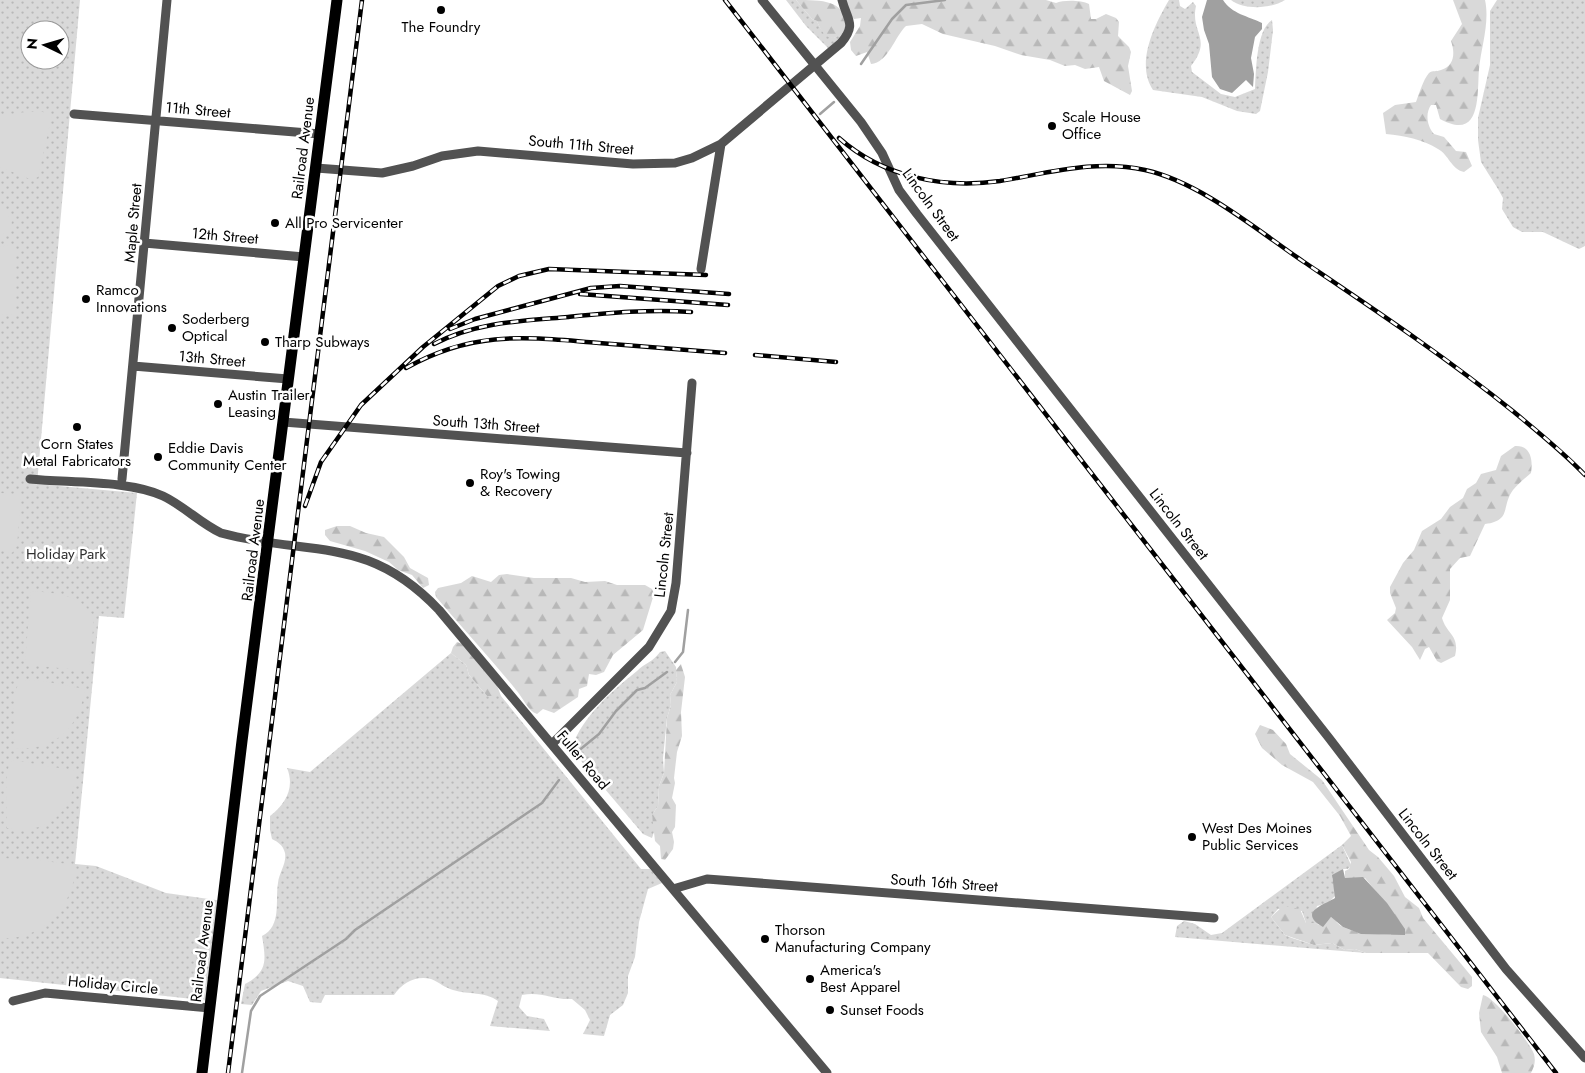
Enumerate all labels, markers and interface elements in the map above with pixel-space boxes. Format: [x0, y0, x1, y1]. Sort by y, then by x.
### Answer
marker: The Foundry [435, 4, 447, 16]
place label: The Foundry [402, 16, 481, 38]
north arrow [20, 20, 70, 70]
text: N [22, 37, 42, 50]
street label: Railroad Avenue [286, 95, 320, 200]
street label: 11th Street [165, 96, 232, 124]
place label: Scale House Office [1062, 106, 1141, 145]
marker: Scale House Office [1046, 120, 1058, 132]
street label: South 11th Street [527, 129, 635, 161]
street label: Lincoln Street [897, 164, 965, 246]
street label: Maple Street [119, 182, 147, 264]
place label: All Pro Servicenter [285, 212, 404, 234]
marker: All Pro Servicenter [269, 217, 281, 229]
street label: 12th Street [191, 222, 260, 250]
place label: Ramco Innovations [96, 279, 167, 318]
marker: Ramco Innovations [80, 293, 92, 305]
place label: Soderberg Optical [182, 308, 250, 347]
marker: Soderberg Optical [166, 322, 178, 334]
place label: Tharp Subways [275, 331, 370, 353]
marker: Tharp Subways [259, 336, 271, 348]
street label: 13th Street [178, 345, 247, 373]
place label: Austin Trailer Leasing [228, 384, 311, 423]
marker: Austin Trailer Leasing [212, 398, 224, 410]
street label: South 13th Street [432, 409, 541, 439]
marker: Corn States Metal Fabricators [71, 421, 83, 433]
place label: Corn States Metal Fabricators [23, 433, 131, 472]
place label: Eddie Davis Community Center [168, 437, 287, 476]
marker: Eddie Davis Community Center [152, 451, 164, 463]
place label: Roy's Towing & Recovery [480, 463, 560, 502]
marker: Roy's Towing & Recovery [464, 477, 476, 489]
street label: Lincoln Street [1144, 484, 1214, 565]
street label: Railroad Avenue [236, 497, 270, 602]
street label: Lincoln Street [649, 511, 679, 599]
park label: Holiday Park [26, 543, 106, 565]
street label: Fuller Road [552, 725, 614, 795]
street label: Lincoln Street [1393, 804, 1463, 885]
place label: West Des Moines Public Services [1202, 817, 1312, 856]
marker: West Des Moines Public Services [1186, 831, 1198, 843]
street label: South 16th Street [890, 868, 999, 898]
street label: Railroad Avenue [185, 898, 219, 1003]
place label: Thorson Manufacturing Company [775, 919, 931, 958]
marker: Thorson Manufacturing Company [759, 933, 771, 945]
place label: America's Best Apparel [820, 959, 901, 998]
street label: Holiday Circle [67, 970, 159, 1000]
marker: America's Best Apparel [804, 973, 816, 985]
place label: Sunset Foods [840, 999, 924, 1021]
marker: Sunset Foods [824, 1004, 836, 1016]

